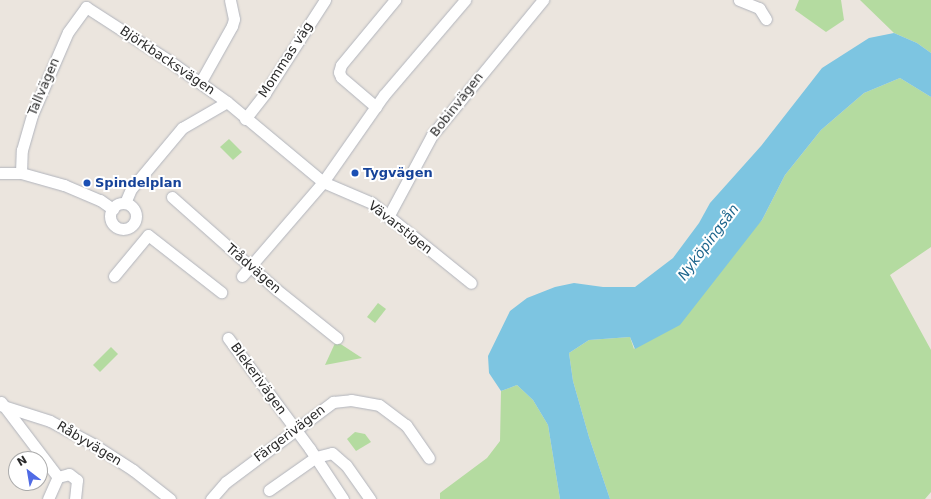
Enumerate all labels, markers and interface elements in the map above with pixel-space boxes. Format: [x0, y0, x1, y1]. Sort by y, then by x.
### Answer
street label: Mommas väg [256, 19, 316, 101]
street label: Björkbacksvägen [117, 23, 217, 99]
street label: Tallvägen [25, 56, 63, 118]
street label: Bobinvägen [427, 70, 487, 140]
place label: Tygvägen [363, 165, 433, 181]
marker: Tygvägen [350, 168, 360, 178]
place label: Spindelplan [95, 175, 182, 191]
marker: Spindelplan [82, 178, 92, 188]
street label: Vävarstigen [365, 198, 435, 258]
water label: Nyköpingsån [674, 201, 742, 283]
street label: Trådvägen [222, 241, 284, 297]
street label: Blekerivägen [227, 340, 289, 418]
street label: Färgerivägen [251, 402, 329, 466]
street label: Råbyvägen [54, 419, 124, 469]
north arrow [8, 451, 48, 491]
text: N [15, 453, 29, 469]

